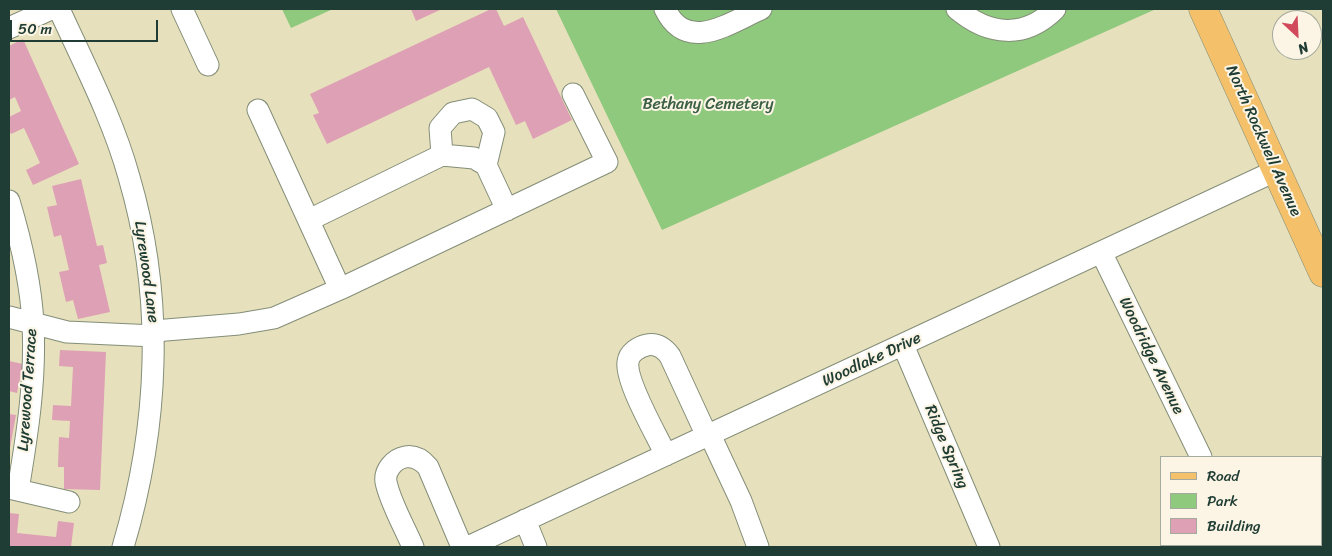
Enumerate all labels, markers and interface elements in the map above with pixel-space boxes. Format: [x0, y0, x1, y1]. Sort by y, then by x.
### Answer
scale bar [12, 10, 160, 42]
north arrow [1272, 10, 1322, 60]
text: 50 m [18, 16, 52, 42]
text: N [1293, 35, 1313, 62]
street label: North Rockwell Avenue [1221, 63, 1305, 219]
park label: Bethany Cemetery [642, 95, 774, 115]
street label: Lyrewood Lane [129, 220, 163, 324]
street label: Woodridge Avenue [1114, 294, 1188, 418]
street label: Lyrewood Terrace [14, 328, 42, 452]
street label: Woodlake Drive [820, 329, 924, 391]
street label: Ridge Spring [920, 402, 972, 492]
legend [1160, 456, 1322, 546]
text: Road [1207, 463, 1239, 489]
text: Park [1207, 488, 1238, 514]
text: Building [1207, 513, 1261, 539]

